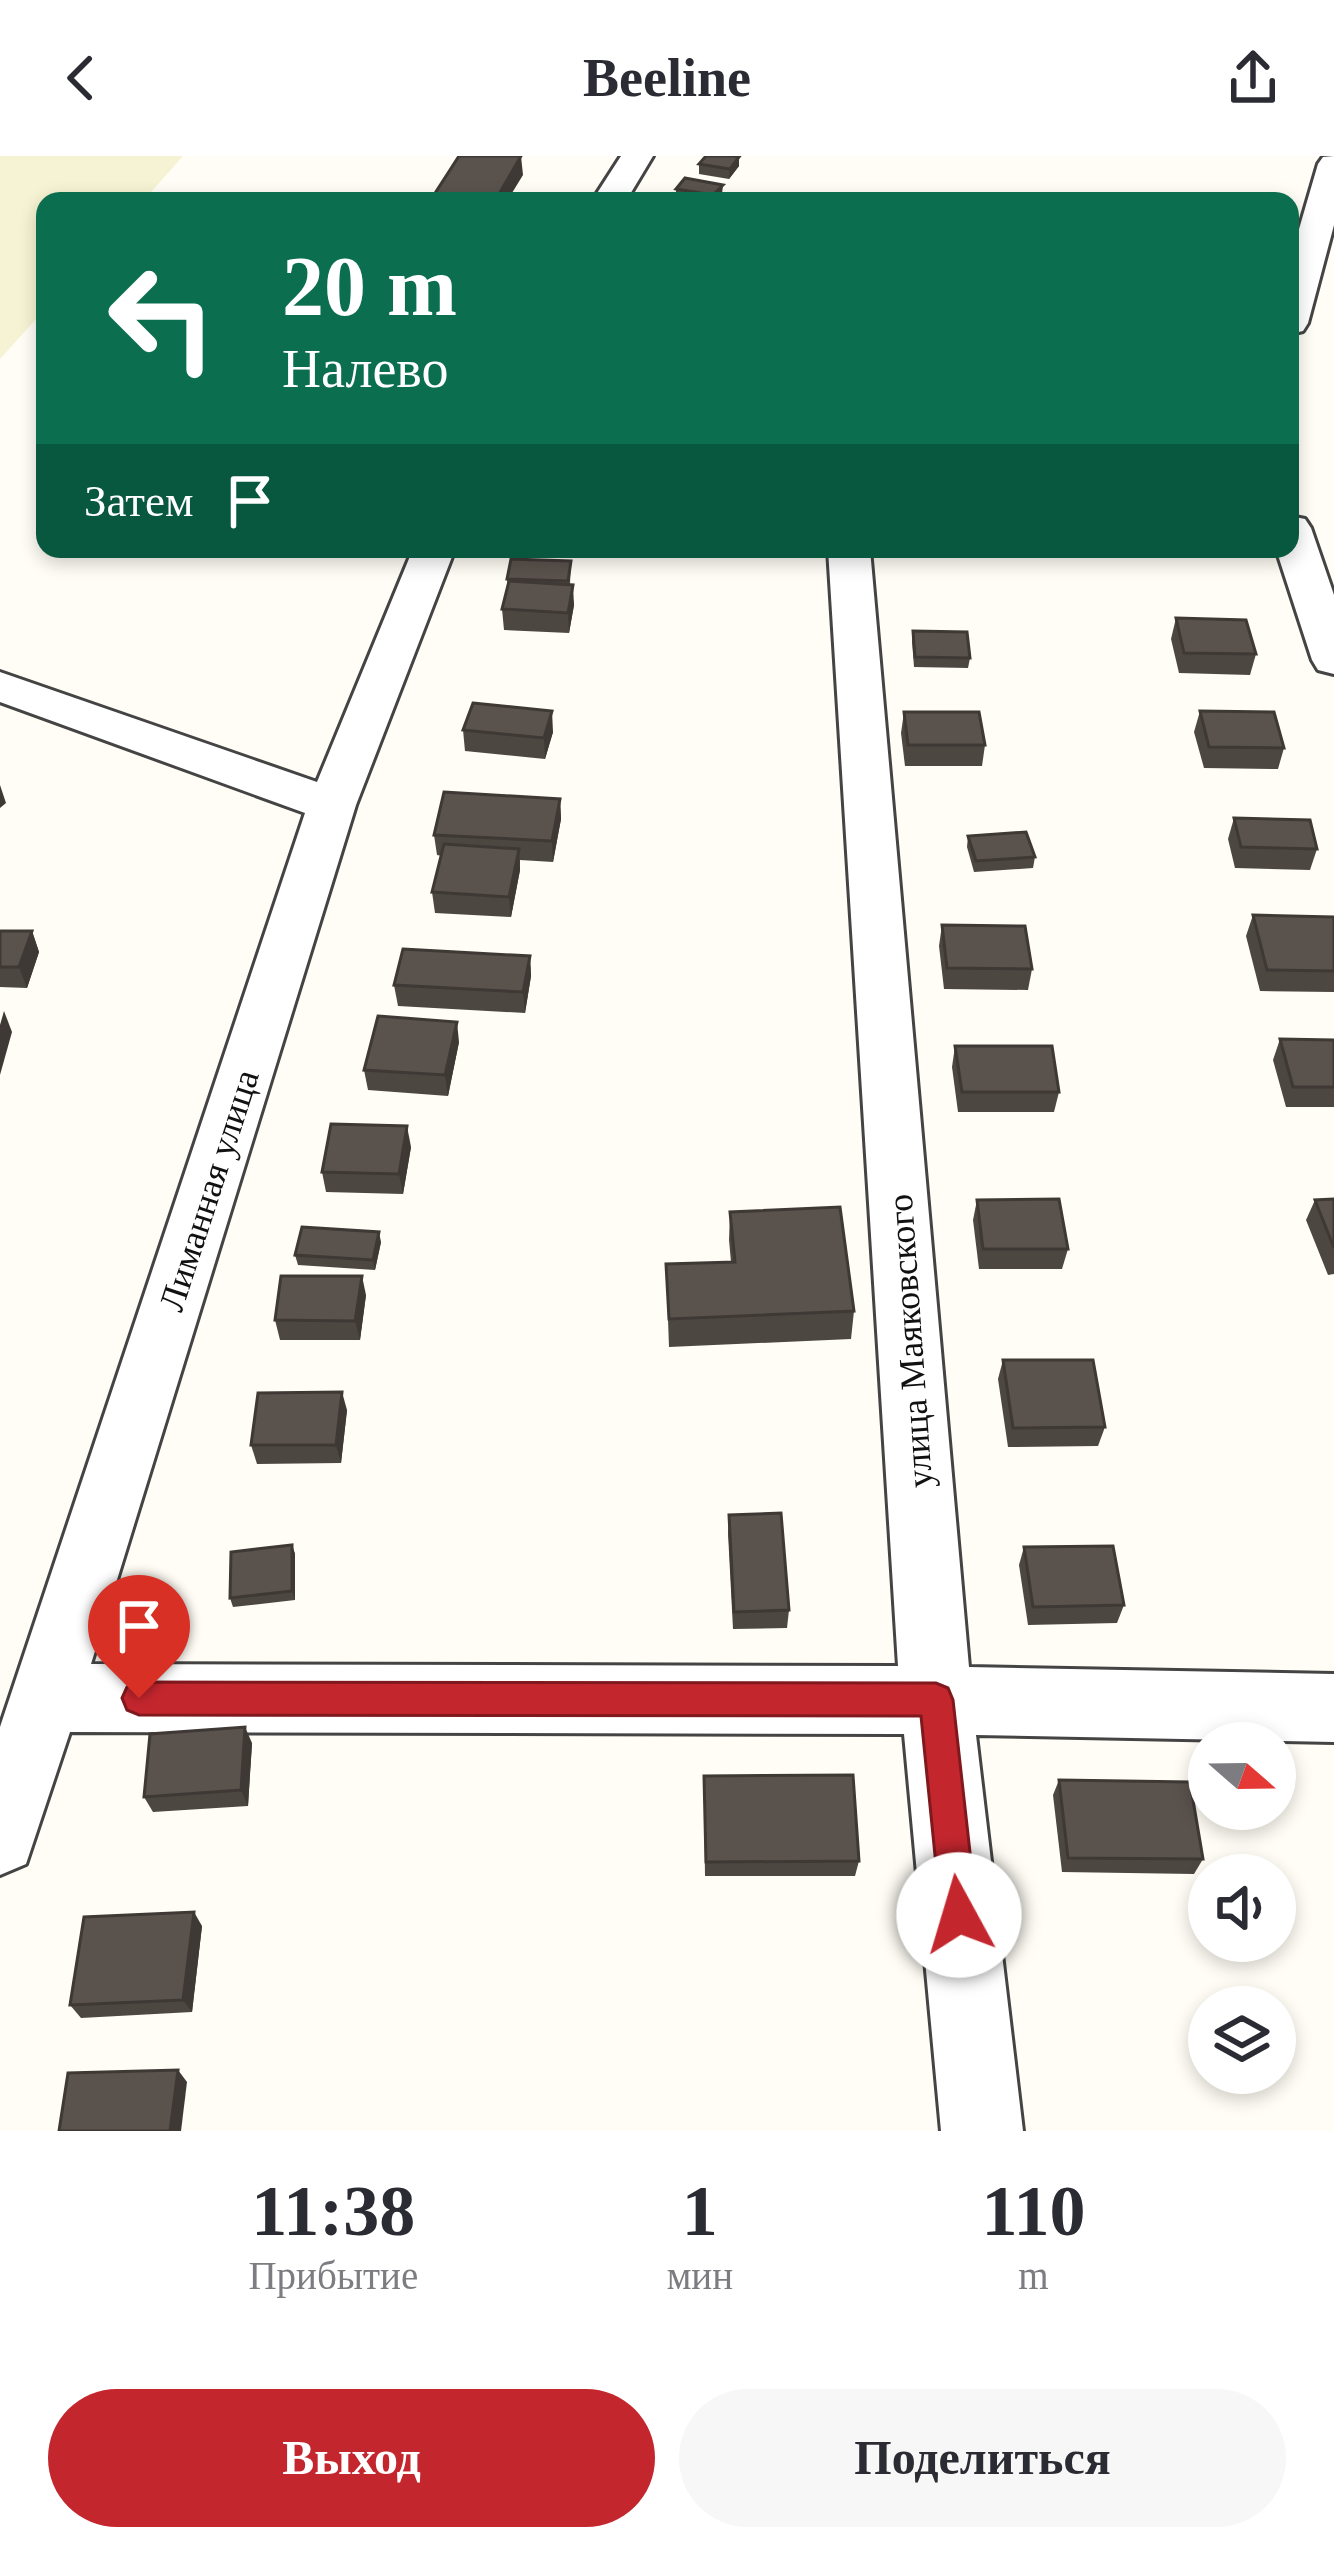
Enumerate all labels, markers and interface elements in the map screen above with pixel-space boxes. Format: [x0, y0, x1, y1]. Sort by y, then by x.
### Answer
icon: back [48, 45, 114, 111]
icon: share [1220, 45, 1286, 111]
text: Beeline [583, 48, 751, 108]
icon: left [84, 240, 240, 396]
text: 20 m [282, 240, 457, 333]
text: Налево [282, 339, 448, 399]
icon: arrive [217, 468, 283, 534]
text: Затем [84, 476, 193, 526]
street label: Лиманная улица [151, 1065, 267, 1316]
street label: улица Маяковского [880, 1193, 940, 1489]
pin [88, 1575, 190, 1698]
icon: arrive [106, 1593, 172, 1659]
north arrow [1188, 1722, 1296, 1830]
map controls [1188, 1722, 1296, 2094]
position arrow [896, 1852, 1022, 1978]
button: sound [1188, 1854, 1296, 1962]
button: layers [1188, 1986, 1296, 2094]
text: 11:38 [251, 2171, 415, 2251]
text: 1 [682, 2171, 718, 2251]
text: 110 [982, 2171, 1086, 2251]
text: Прибытие [248, 2254, 418, 2297]
text: мин [667, 2254, 733, 2297]
text: m [1018, 2254, 1049, 2297]
button: Выход [48, 2389, 655, 2527]
button: Поделиться [679, 2389, 1286, 2527]

